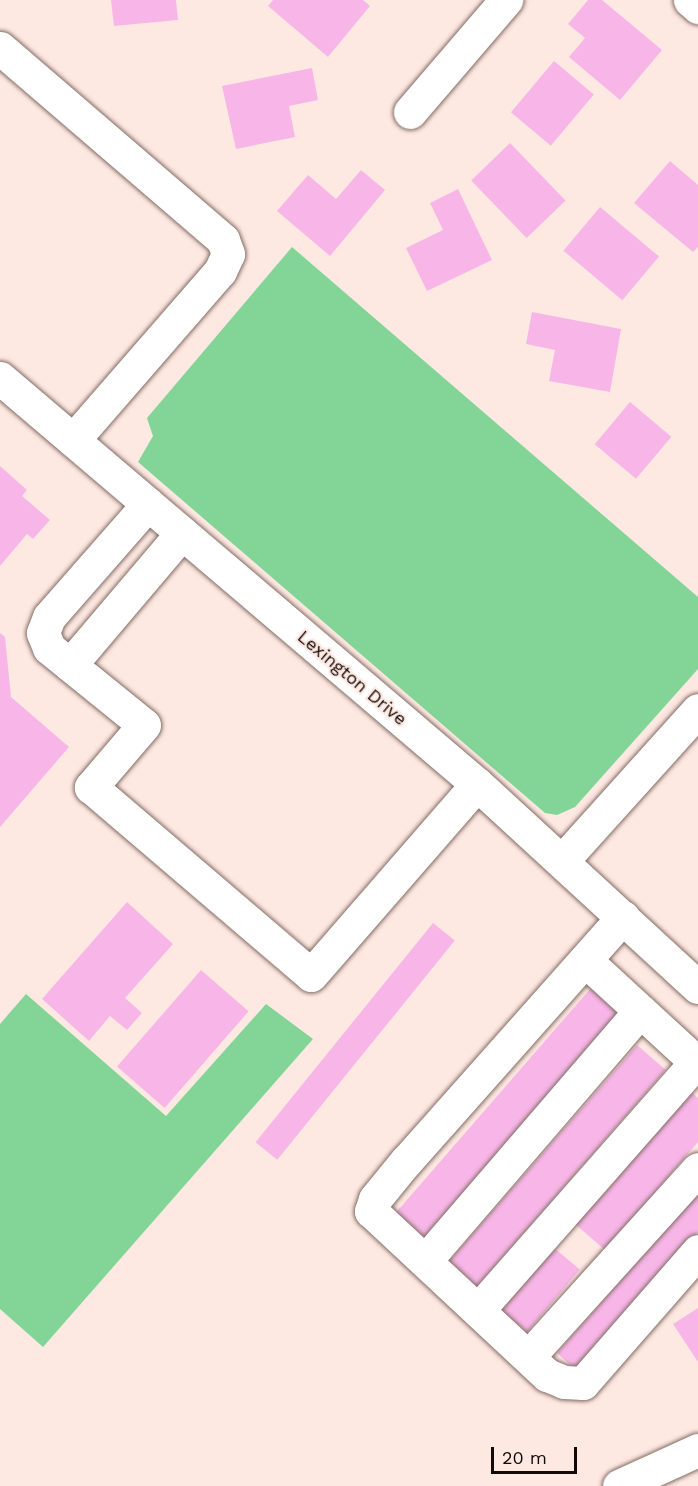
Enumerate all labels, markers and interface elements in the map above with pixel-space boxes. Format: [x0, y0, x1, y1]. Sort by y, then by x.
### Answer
street label: Lexington Drive [293, 626, 411, 730]
scale bar [494, 1435, 580, 1473]
text: 20 m [502, 1447, 547, 1468]

